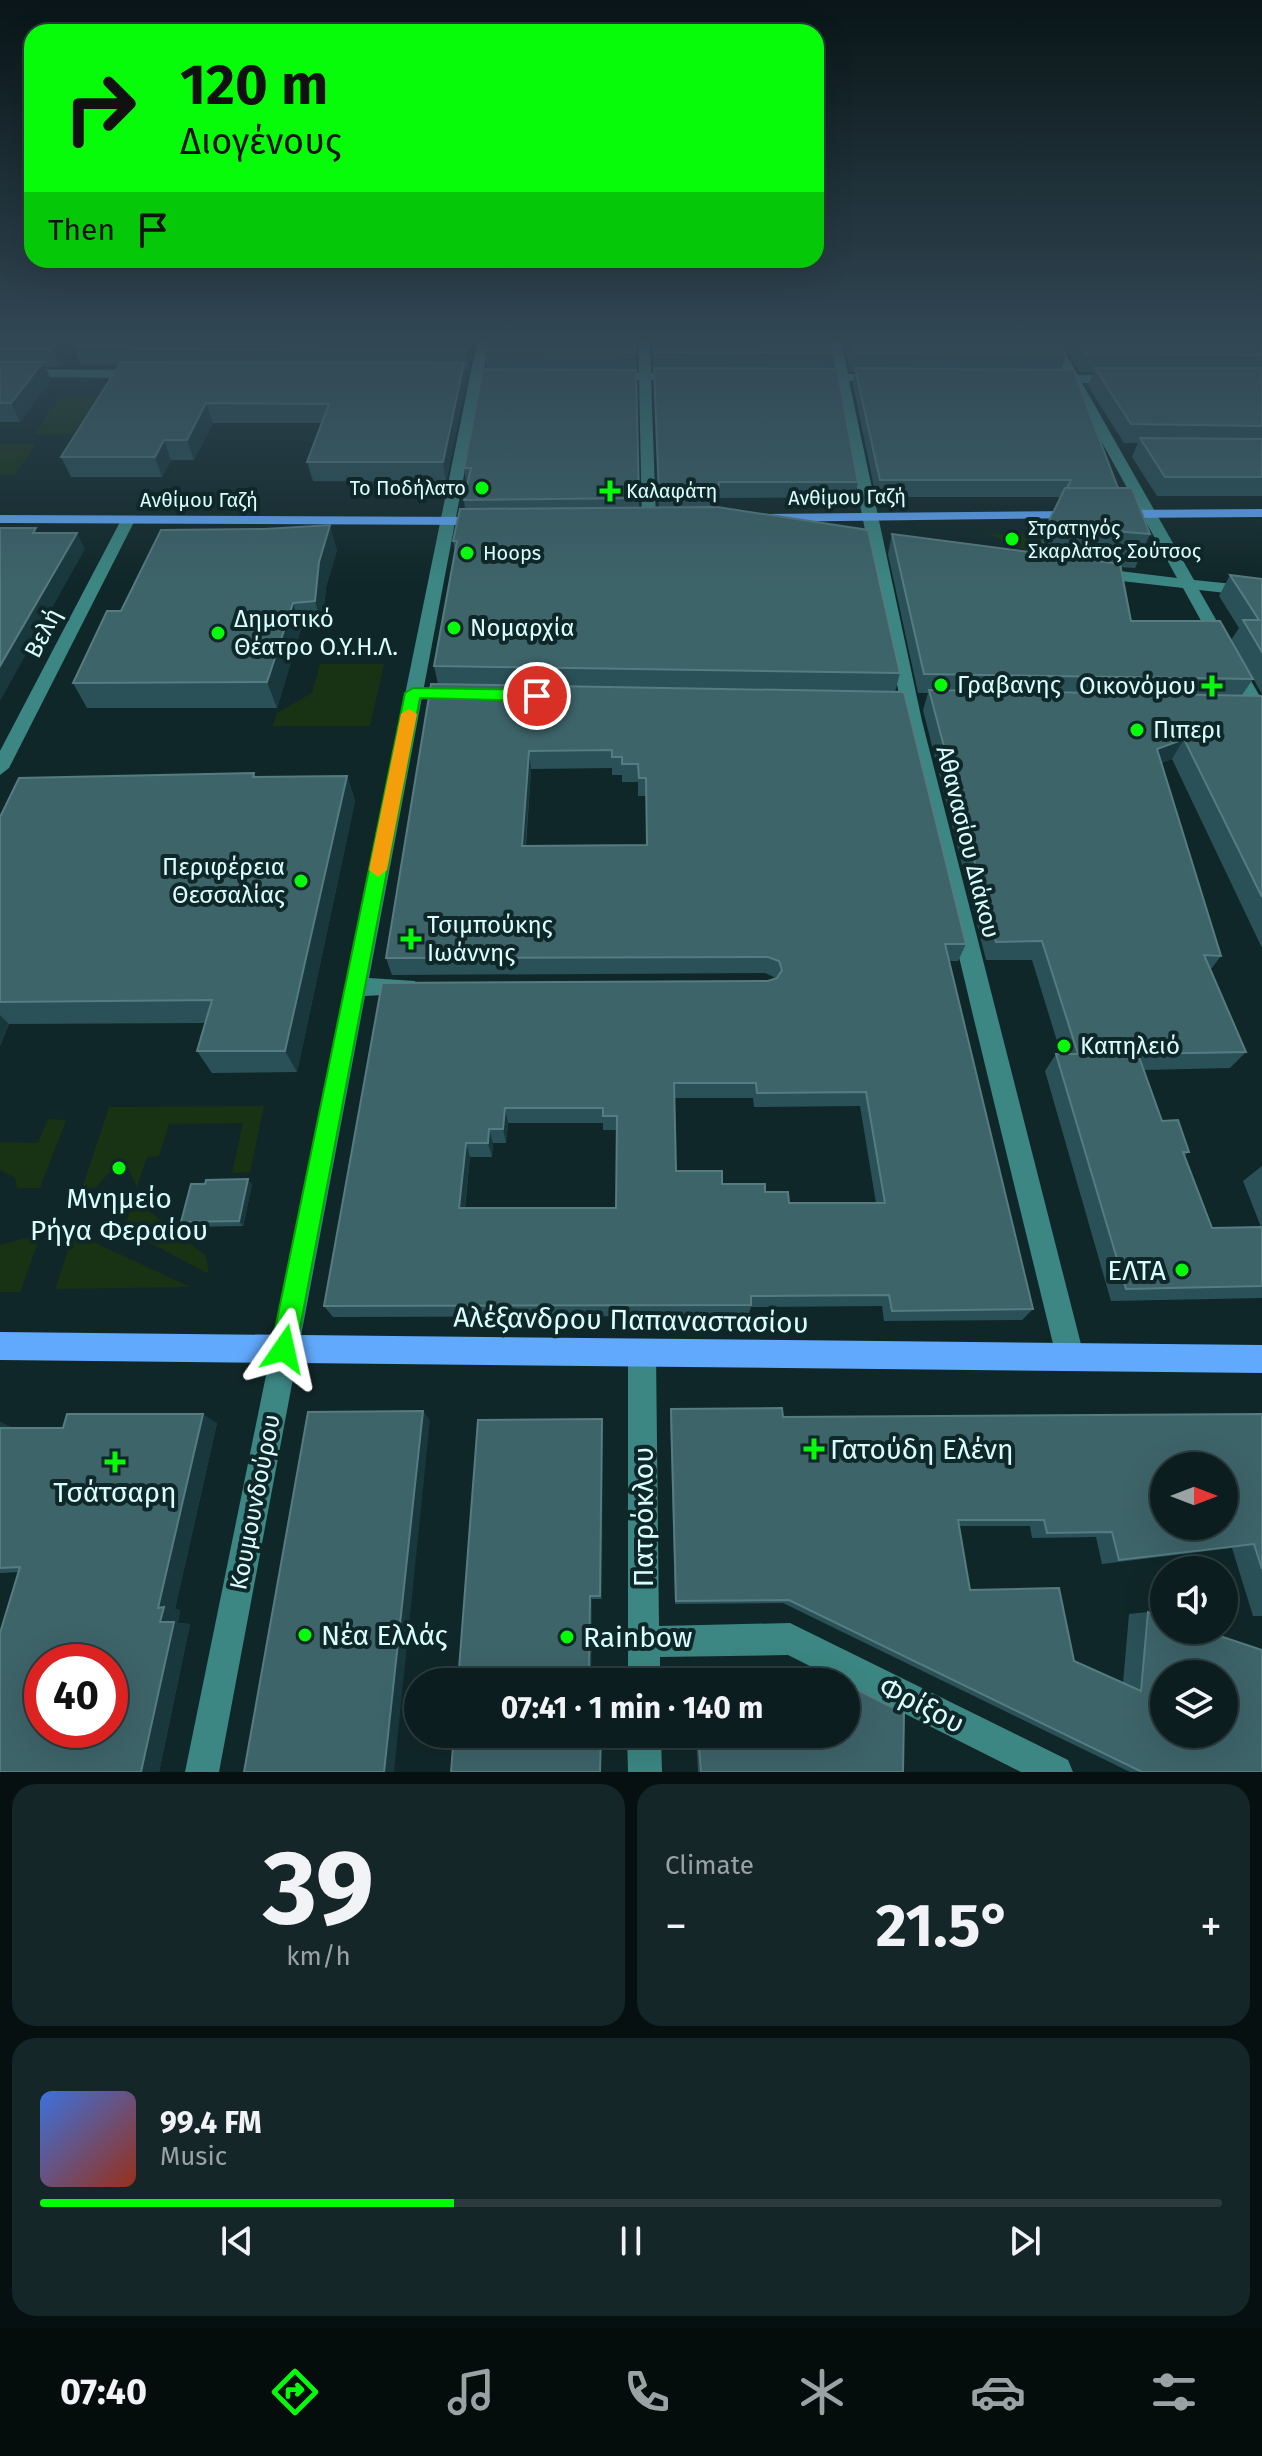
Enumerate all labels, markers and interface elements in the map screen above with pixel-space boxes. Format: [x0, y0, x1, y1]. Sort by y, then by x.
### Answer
text: 120 m [180, 52, 328, 119]
icon: right [48, 56, 152, 160]
text: Διογένους [180, 120, 342, 164]
icon: arrive [131, 208, 175, 252]
text: Then [48, 212, 115, 248]
place label: Το Ποδήλατο [350, 476, 466, 500]
marker: Το Ποδήλατο [473, 479, 491, 497]
place label: Καλαφάτη [626, 479, 717, 503]
marker: Καλαφάτη [601, 482, 619, 500]
street label: Ανθίμου Γαζή [788, 484, 906, 510]
street label: Ανθίμου Γαζή [140, 488, 258, 512]
place label: Στρατηγός Σκαρλάτος Σούτσος [1028, 516, 1201, 563]
marker: Στρατηγός Σκαρλάτος Σούτσος [1003, 530, 1021, 548]
place label: Hoops [483, 541, 541, 565]
marker: Hoops [458, 544, 476, 562]
street label: Βελή [19, 604, 67, 662]
place label: Δημοτικό Θέατρο Ο.Υ.Η.Λ. [234, 605, 398, 661]
place label: Νομαρχία [470, 614, 574, 642]
marker: Νομαρχία [445, 619, 463, 637]
marker: Δημοτικό Θέατρο Ο.Υ.Η.Λ. [209, 624, 227, 642]
pin [503, 662, 571, 730]
place label: Γραβανης [957, 671, 1061, 699]
place label: Οικονόμου [1079, 672, 1196, 700]
icon: arrive [515, 674, 559, 718]
marker: Γραβανης [932, 676, 950, 694]
marker: Οικονόμου [1203, 677, 1221, 695]
place label: Πιπερι [1153, 716, 1222, 744]
marker: Πιπερι [1128, 721, 1146, 739]
street label: Αθανασίου Διάκου [931, 743, 1005, 941]
place label: Περιφέρεια Θεσσαλίας [162, 853, 285, 909]
marker: Περιφέρεια Θεσσαλίας [292, 872, 310, 890]
place label: Τσιμπούκης Ιωάννης [427, 911, 553, 967]
marker: Τσιμπούκης Ιωάννης [402, 930, 420, 948]
place label: Καπηλειό [1080, 1032, 1180, 1060]
marker: Καπηλειό [1055, 1037, 1073, 1055]
marker: Μνημείο Ρήγα Φεραίου [110, 1159, 128, 1177]
place label: Μνημείο Ρήγα Φεραίου [30, 1182, 208, 1247]
place label: ΕΛΤΑ [1107, 1254, 1166, 1287]
marker: ΕΛΤΑ [1173, 1261, 1191, 1279]
street label: Αλέξανδρου Παπαναστασίου [453, 1300, 809, 1340]
position arrow [242, 1307, 326, 1391]
street label: Κουμουνδούρου [224, 1412, 286, 1592]
place label: Γατούδη Ελένη [830, 1433, 1014, 1466]
marker: Γατούδη Ελένη [805, 1440, 823, 1458]
street label: Πατρόκλου [627, 1447, 660, 1587]
north arrow [1150, 1452, 1238, 1540]
map controls [1150, 1452, 1238, 1748]
marker: Τσάτσαρη [106, 1453, 124, 1471]
place label: Τσάτσαρη [53, 1476, 177, 1509]
button: sound [1150, 1556, 1238, 1644]
place label: Νέα Ελλάς [321, 1619, 448, 1652]
place label: Rainbow [583, 1621, 692, 1654]
marker: Νέα Ελλάς [296, 1626, 314, 1644]
marker: Rainbow [558, 1628, 576, 1646]
speed limit sign: 40 [24, 1644, 128, 1748]
button: layers [1150, 1660, 1238, 1748]
street label: Φρίξου [874, 1670, 970, 1740]
text: 07:41 · 1 min · 140 m [501, 1690, 763, 1726]
text: 39 [263, 1826, 374, 1951]
text: Climate [665, 1850, 754, 1881]
text: 21.5° [876, 1890, 1011, 1962]
text: − [665, 1900, 687, 1953]
text: + [1200, 1900, 1222, 1953]
text: km/h [286, 1941, 351, 1972]
text: 99.4 FM [160, 2105, 262, 2141]
text: Music [160, 2141, 227, 2172]
icon: previous [215, 2219, 259, 2263]
icon: pause [609, 2219, 653, 2263]
icon: next [1003, 2219, 1047, 2263]
icon: directions [267, 2364, 323, 2420]
icon: music [443, 2364, 499, 2420]
icon: phone [619, 2364, 675, 2420]
icon: climate [794, 2364, 850, 2420]
icon: car [970, 2364, 1026, 2420]
icon: filters [1146, 2364, 1202, 2420]
text: 07:40 [60, 2370, 147, 2414]

